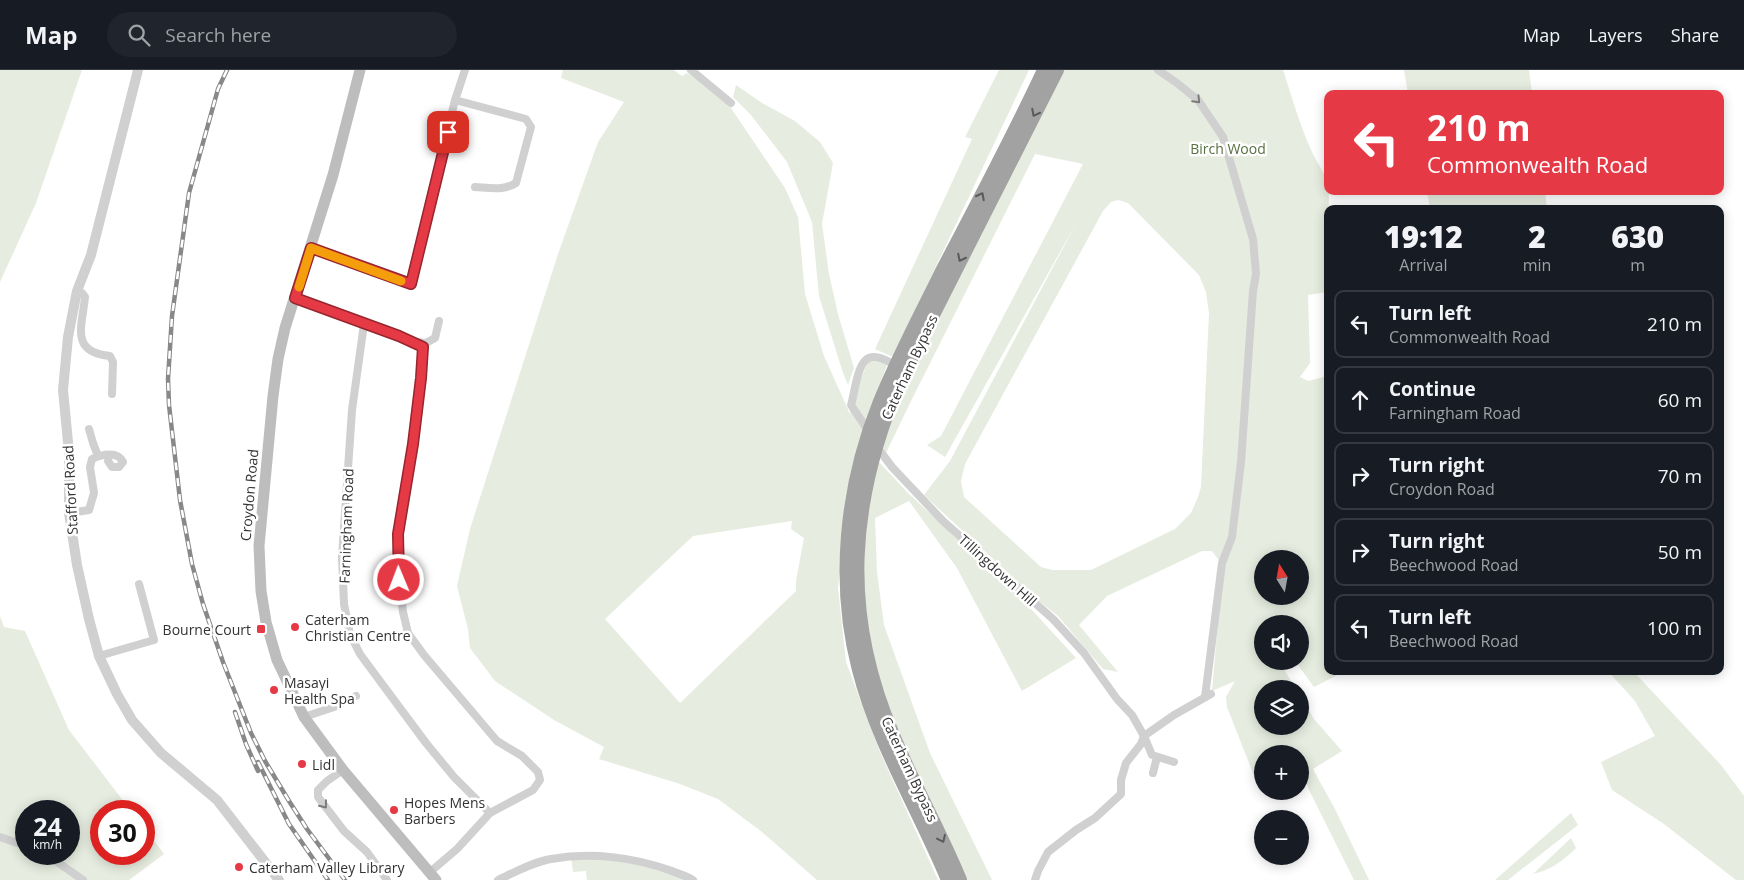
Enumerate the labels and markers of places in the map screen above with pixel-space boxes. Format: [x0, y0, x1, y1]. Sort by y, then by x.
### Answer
pin [427, 111, 469, 153]
place label: Caterham Christian Centre [305, 610, 411, 645]
place label: Bourne Court [163, 620, 251, 639]
marker: Caterham Christian Centre [289, 621, 301, 633]
marker: Bourne Court [255, 623, 267, 635]
place label: Masayi Health Spa [284, 673, 355, 708]
marker: Masayi Health Spa [268, 684, 280, 696]
place label: Lidl [312, 755, 335, 774]
marker: Lidl [296, 758, 308, 770]
place label: Hopes Mens Barbers [404, 793, 486, 828]
marker: Hopes Mens Barbers [388, 804, 400, 816]
place label: Caterham Valley Library [249, 858, 405, 877]
marker: Caterham Valley Library [233, 861, 245, 873]

